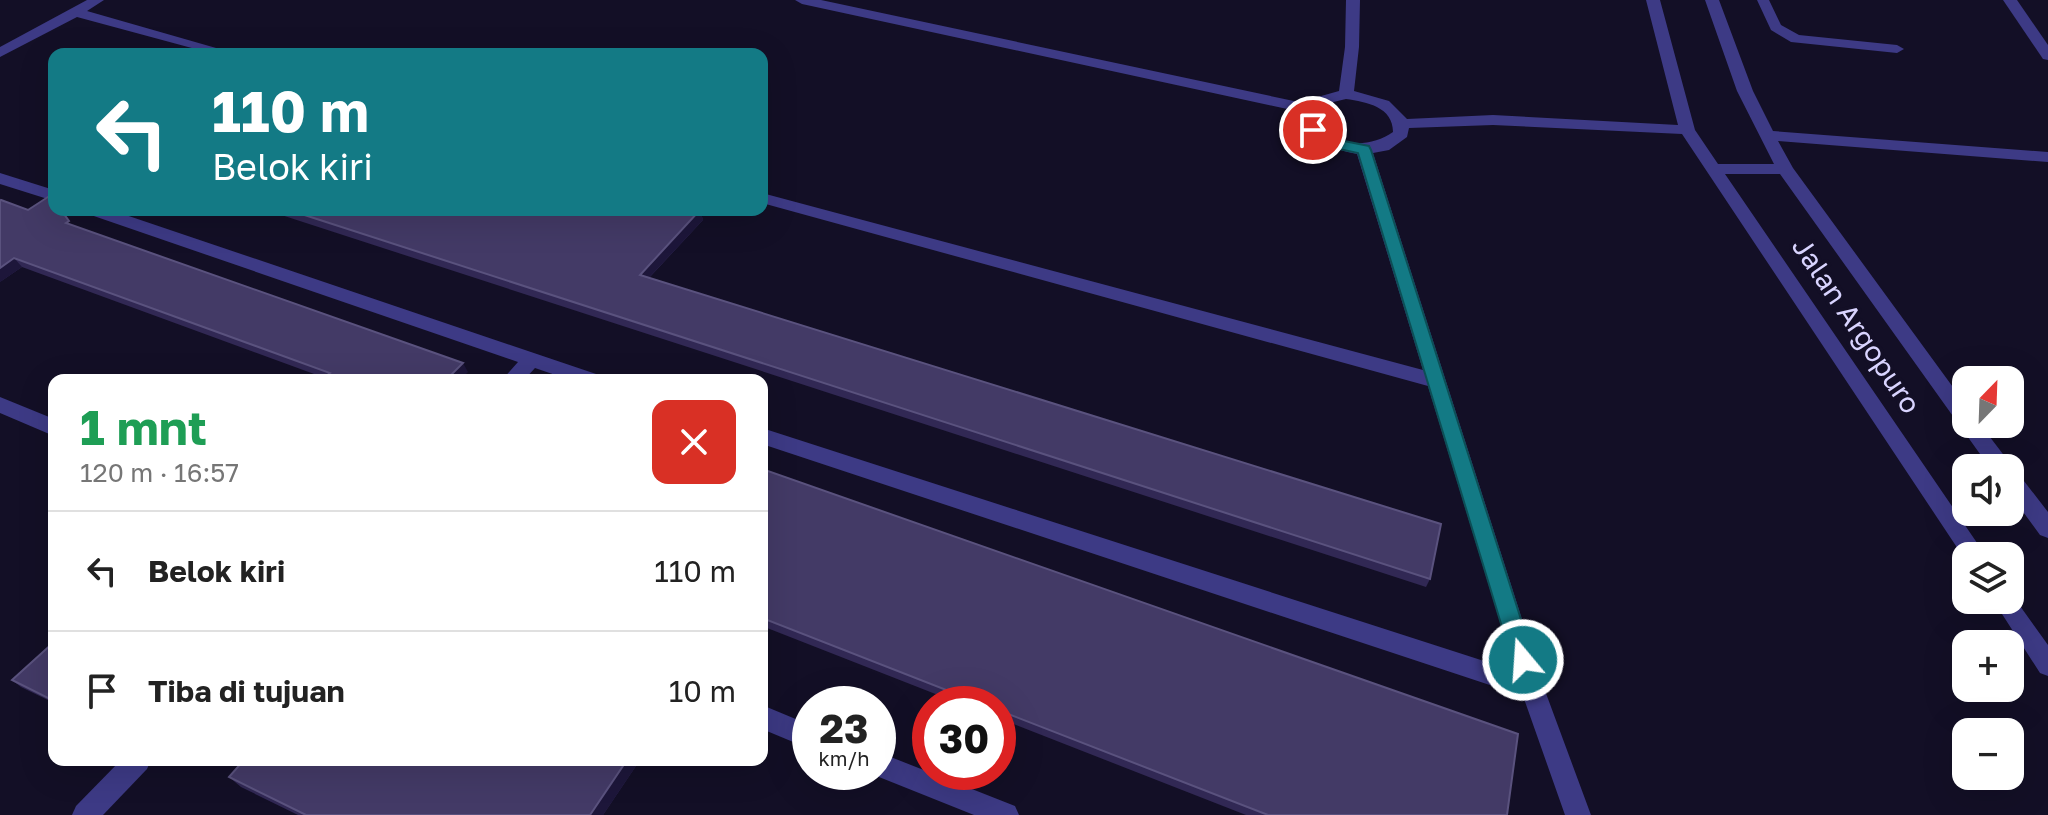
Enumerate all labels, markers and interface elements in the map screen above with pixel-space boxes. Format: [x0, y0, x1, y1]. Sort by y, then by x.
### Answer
text: 110 m [212, 77, 369, 144]
icon: left [80, 80, 184, 184]
pin [1279, 96, 1347, 164]
icon: arrive [1291, 108, 1335, 152]
text: Belok kiri [212, 145, 373, 188]
street label: Jalan Argopuro [1786, 231, 1928, 419]
north arrow [1952, 366, 2024, 438]
map controls [1952, 366, 2024, 790]
text: 1 mnt [80, 398, 207, 456]
button: close [652, 400, 736, 484]
button: sound [1952, 454, 2024, 526]
text: 120 m · 16:57 [80, 457, 239, 488]
button: layers [1952, 542, 2024, 614]
icon: left [80, 549, 124, 593]
text: Belok kiri [148, 553, 285, 589]
text: 110 m [654, 553, 736, 589]
position arrow [1481, 618, 1565, 702]
button: + [1952, 630, 2024, 702]
icon: arrive [80, 669, 124, 713]
text: Tiba di tujuan [148, 673, 345, 709]
text: 10 m [669, 673, 736, 709]
speed limit sign: 30 [912, 686, 1016, 790]
text: 23 [820, 704, 868, 752]
button: − [1952, 718, 2024, 790]
text: km/h [819, 746, 869, 770]

